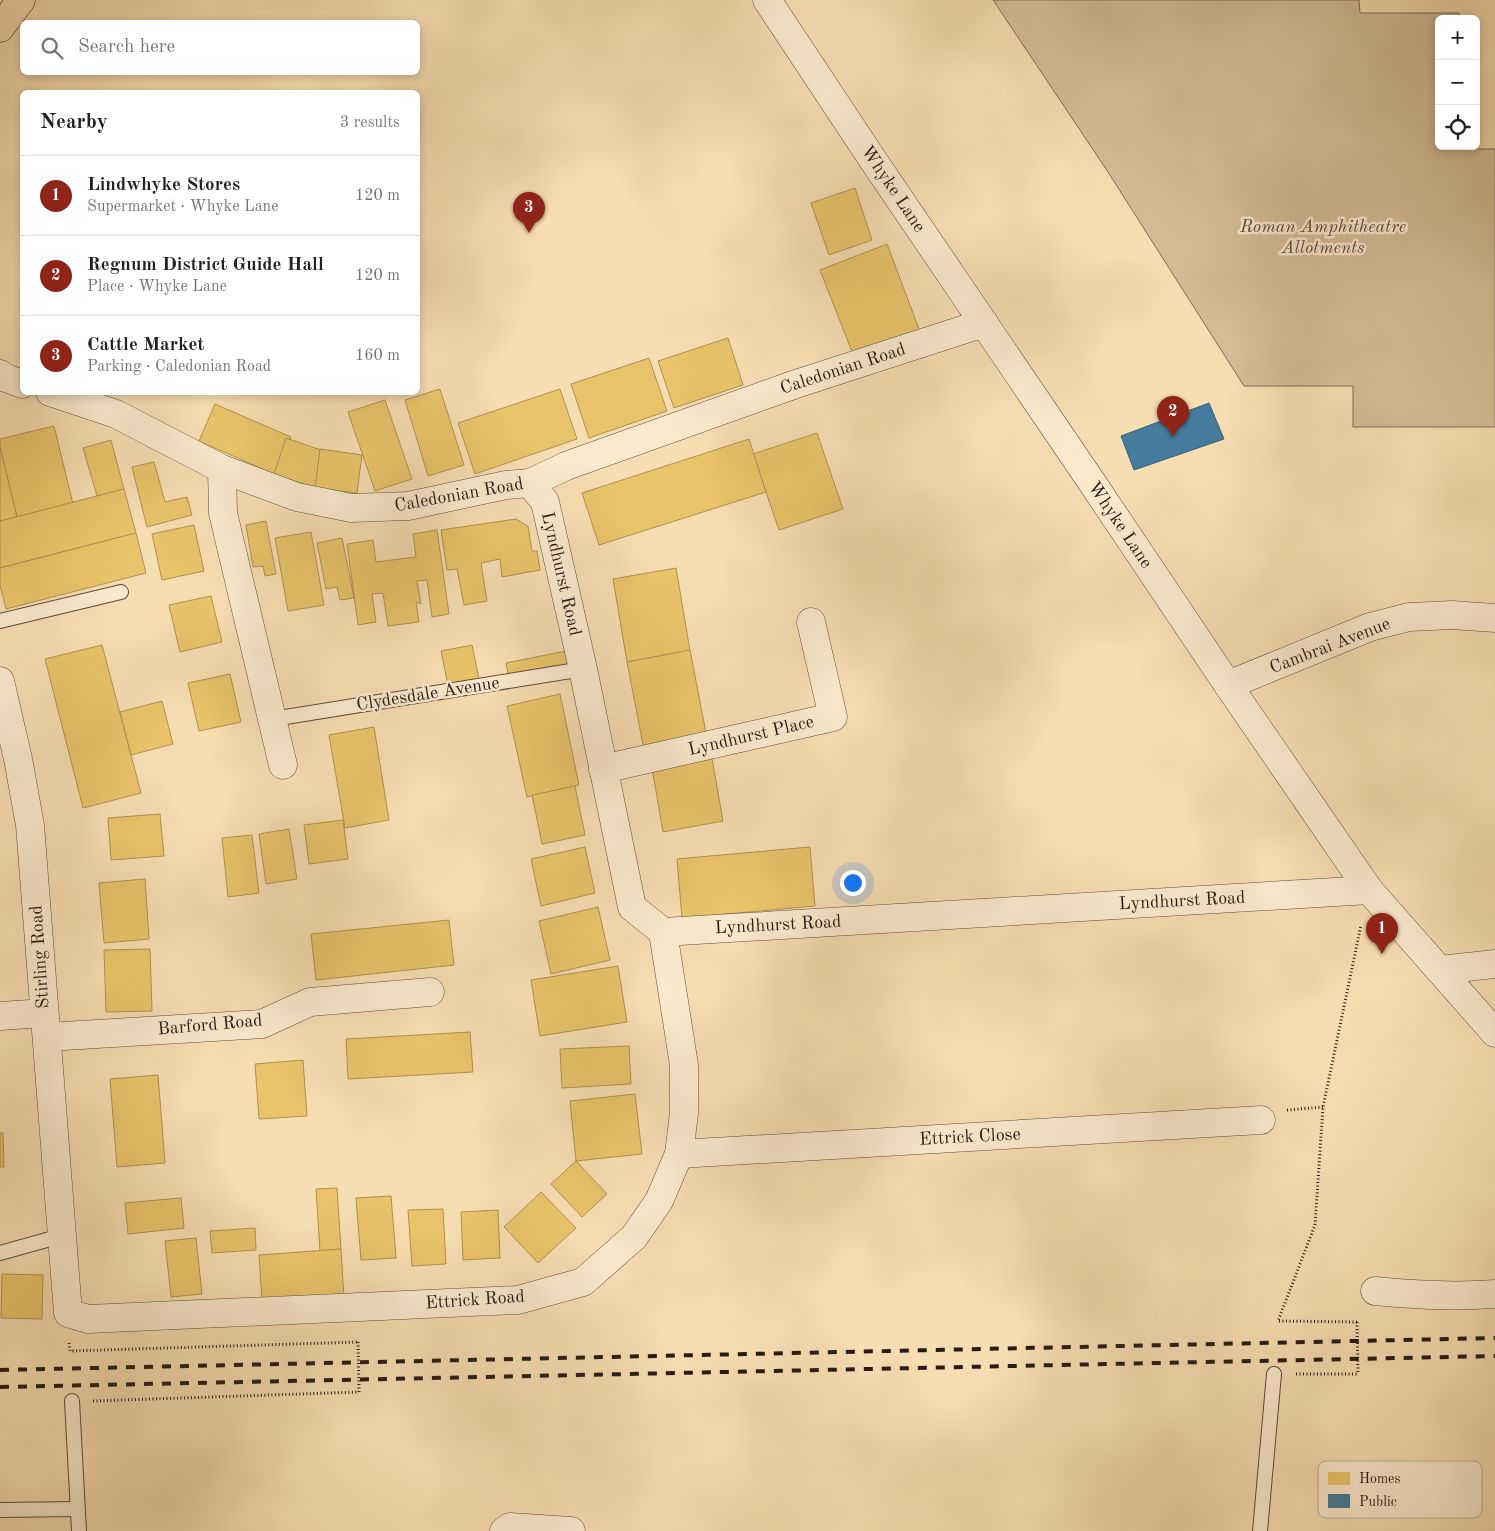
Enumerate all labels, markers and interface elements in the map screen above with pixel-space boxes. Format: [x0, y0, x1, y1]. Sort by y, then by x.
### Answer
map controls [1435, 15, 1480, 150]
button: + [1435, 15, 1480, 60]
search box [20, 20, 420, 75]
icon: search [38, 34, 66, 62]
text: Search here [78, 38, 175, 57]
button: − [1435, 60, 1480, 105]
button: locate [1435, 105, 1480, 150]
text: Nearby [40, 112, 108, 133]
text: 3 results [340, 115, 400, 131]
street label: Whyke Lane [858, 142, 928, 236]
text: Lindwhyke Stores [87, 176, 240, 195]
text: 1 [51, 188, 61, 204]
text: 120 m [355, 188, 400, 204]
pin: 3 [513, 192, 545, 233]
text: Supermarket · Whyke Lane [87, 199, 279, 215]
park label: Roman Amphitheatre Allotments [1239, 218, 1406, 257]
text: Regnum District Guide Hall [87, 256, 324, 275]
text: 2 [51, 268, 61, 284]
text: 120 m [355, 268, 400, 284]
text: Place · Whyke Lane [87, 279, 227, 295]
text: Cattle Market [87, 336, 205, 355]
street label: Caledonian Road [778, 340, 908, 398]
text: 3 [51, 348, 61, 364]
text: 160 m [355, 348, 400, 364]
text: Parking · Caledonian Road [87, 359, 271, 375]
pin: 2 [1157, 396, 1189, 437]
street label: Caledonian Road [393, 475, 525, 515]
street label: Whyke Lane [1085, 478, 1155, 572]
street label: Lyndhurst Road [538, 510, 584, 638]
street label: Cambrai Avenue [1267, 615, 1393, 677]
street label: Clydesdale Avenue [355, 674, 501, 714]
street label: Lyndhurst Place [686, 713, 816, 759]
your location [840, 870, 866, 896]
street label: Lyndhurst Road [1118, 889, 1246, 913]
street label: Stirling Road [27, 904, 53, 1010]
street label: Lyndhurst Road [714, 913, 842, 937]
pin: 1 [1366, 913, 1398, 954]
street label: Barford Road [157, 1011, 263, 1039]
street label: Ettrick Close [919, 1125, 1021, 1149]
street label: Ettrick Road [425, 1288, 525, 1312]
legend [1318, 1461, 1482, 1518]
text: Homes [1359, 1472, 1401, 1486]
text: Public [1359, 1495, 1397, 1509]

